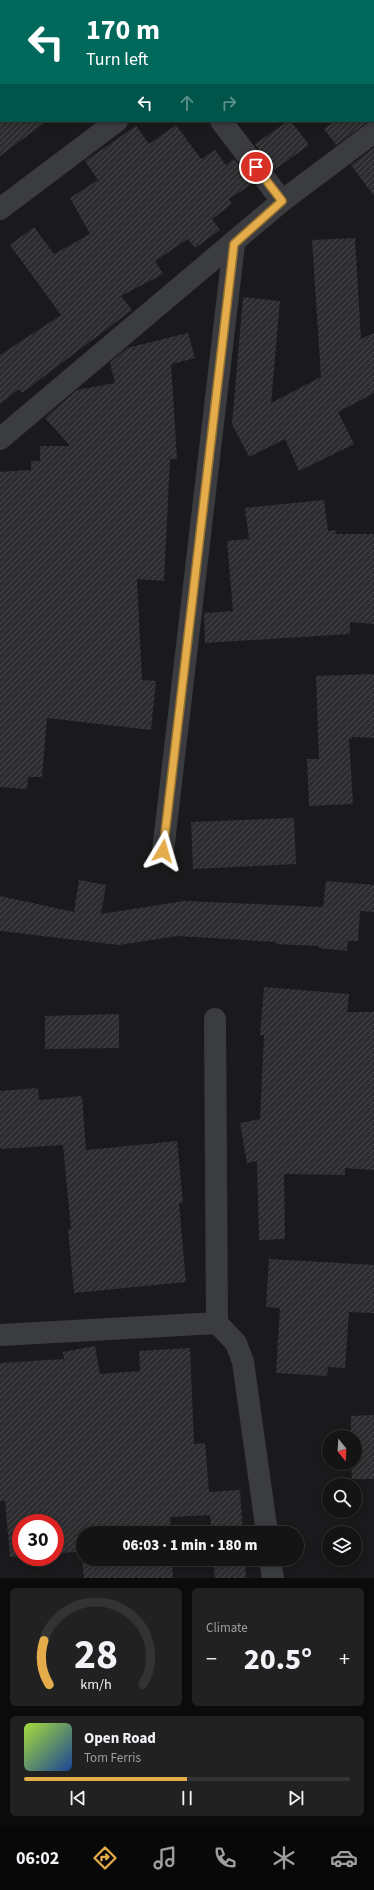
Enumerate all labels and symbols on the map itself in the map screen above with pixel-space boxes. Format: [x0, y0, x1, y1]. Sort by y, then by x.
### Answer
pin [239, 150, 273, 184]
position arrow [142, 830, 184, 872]
north arrow [322, 1430, 362, 1470]
speed limit sign: 30 [12, 1514, 64, 1566]

